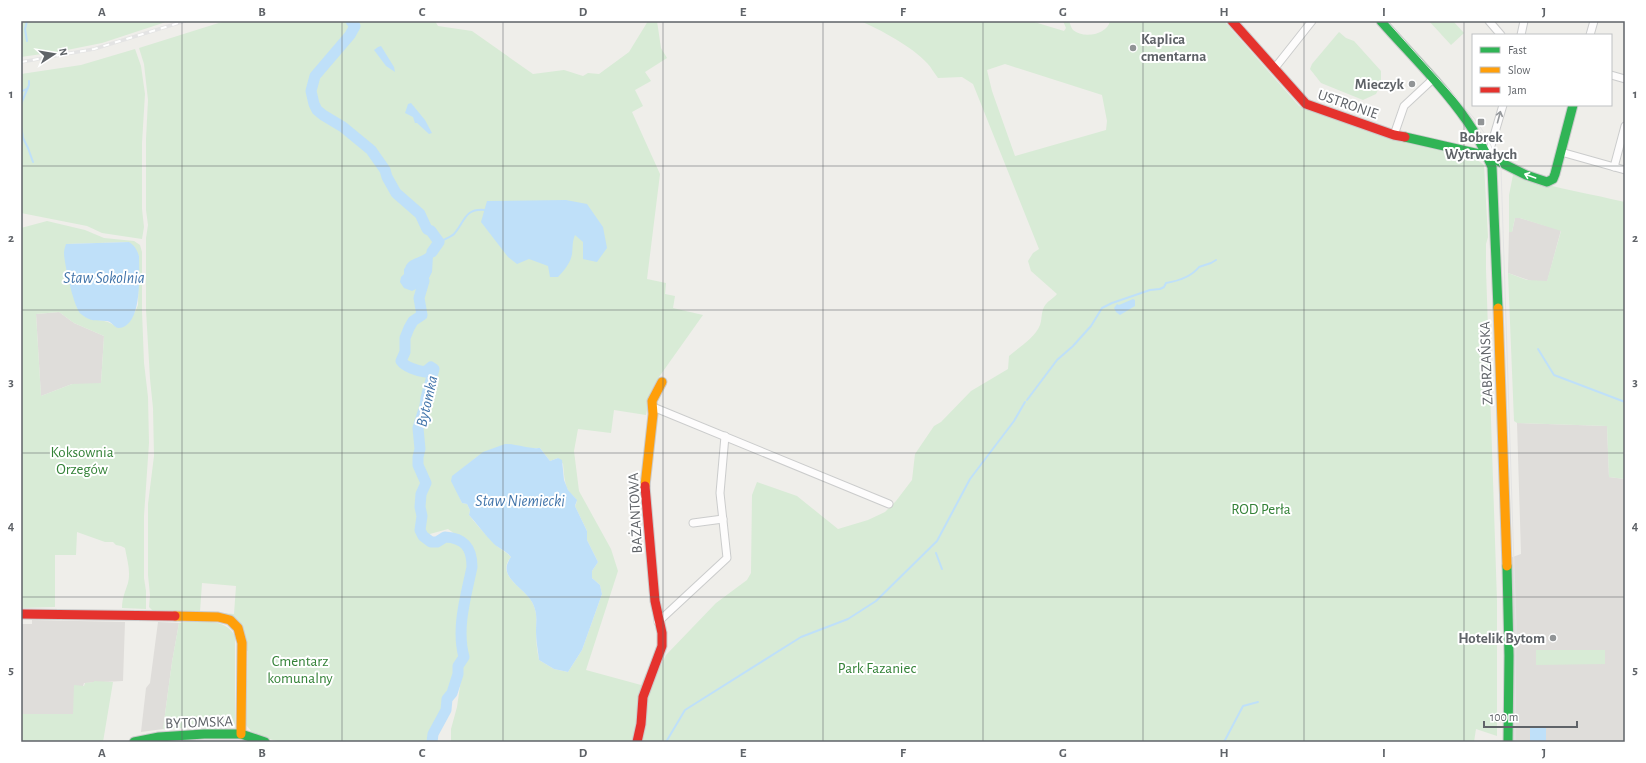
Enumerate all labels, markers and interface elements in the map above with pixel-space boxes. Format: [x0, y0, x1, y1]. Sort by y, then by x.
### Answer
text: A [98, 6, 106, 19]
text: B [258, 6, 266, 19]
text: C [419, 6, 426, 19]
text: D [579, 6, 588, 19]
text: E [740, 6, 747, 19]
text: F [900, 6, 907, 19]
text: G [1059, 6, 1067, 19]
text: H [1219, 6, 1229, 19]
text: I [1382, 6, 1386, 19]
text: J [1542, 6, 1546, 19]
place label: Kaplica cmentarna [1141, 32, 1206, 64]
north arrow [34, 34, 74, 74]
legend [1472, 34, 1612, 106]
marker: Kaplica cmentarna [1128, 43, 1138, 53]
text: Fast [1508, 44, 1527, 56]
text: N [57, 47, 69, 57]
text: Slow [1508, 64, 1530, 76]
place label: Mieczyk [1355, 77, 1405, 92]
marker: Mieczyk [1407, 79, 1417, 89]
text: Jam [1508, 84, 1527, 96]
street label: USTRONIE [1316, 87, 1380, 122]
text: 1 [9, 88, 13, 101]
text: 1 [1633, 88, 1637, 101]
one-way arrow [1496, 111, 1504, 124]
marker: Bobrek Wytrwałych [1476, 117, 1486, 127]
place label: Bobrek Wytrwałych [1445, 130, 1517, 162]
one-way arrow [1524, 172, 1536, 180]
text: 2 [8, 232, 14, 245]
text: 2 [1632, 232, 1638, 245]
water label: Staw Sokolnia [63, 270, 145, 286]
street label: ZABRZAŃSKA [1476, 321, 1495, 405]
water label: Bytomka [413, 374, 441, 428]
text: 3 [8, 376, 14, 389]
text: 3 [1632, 376, 1638, 389]
park label: Koksownia Orzegów [50, 445, 114, 477]
street label: BAŻANTOWA [624, 472, 645, 554]
water label: Staw Niemiecki [475, 493, 565, 509]
park label: ROD Perła [1231, 502, 1291, 517]
text: 4 [8, 520, 15, 533]
text: 4 [1632, 520, 1639, 533]
place label: Hotelik Bytom [1458, 631, 1545, 646]
marker: Hotelik Bytom [1548, 633, 1558, 643]
park label: Cmentarz komunalny [267, 654, 333, 686]
park label: Park Fazaniec [838, 661, 916, 676]
text: 5 [8, 664, 14, 677]
text: 5 [1632, 664, 1638, 677]
scale bar [1484, 703, 1577, 729]
text: 100 m [1490, 711, 1518, 723]
street label: BYTOMSKA [165, 714, 234, 731]
text: A [98, 747, 106, 760]
text: B [258, 747, 266, 760]
text: C [419, 747, 426, 760]
text: D [579, 747, 588, 760]
text: E [740, 747, 747, 760]
text: F [900, 747, 907, 760]
text: G [1059, 747, 1067, 760]
text: H [1219, 747, 1229, 760]
text: I [1382, 747, 1386, 760]
text: J [1542, 747, 1546, 760]

